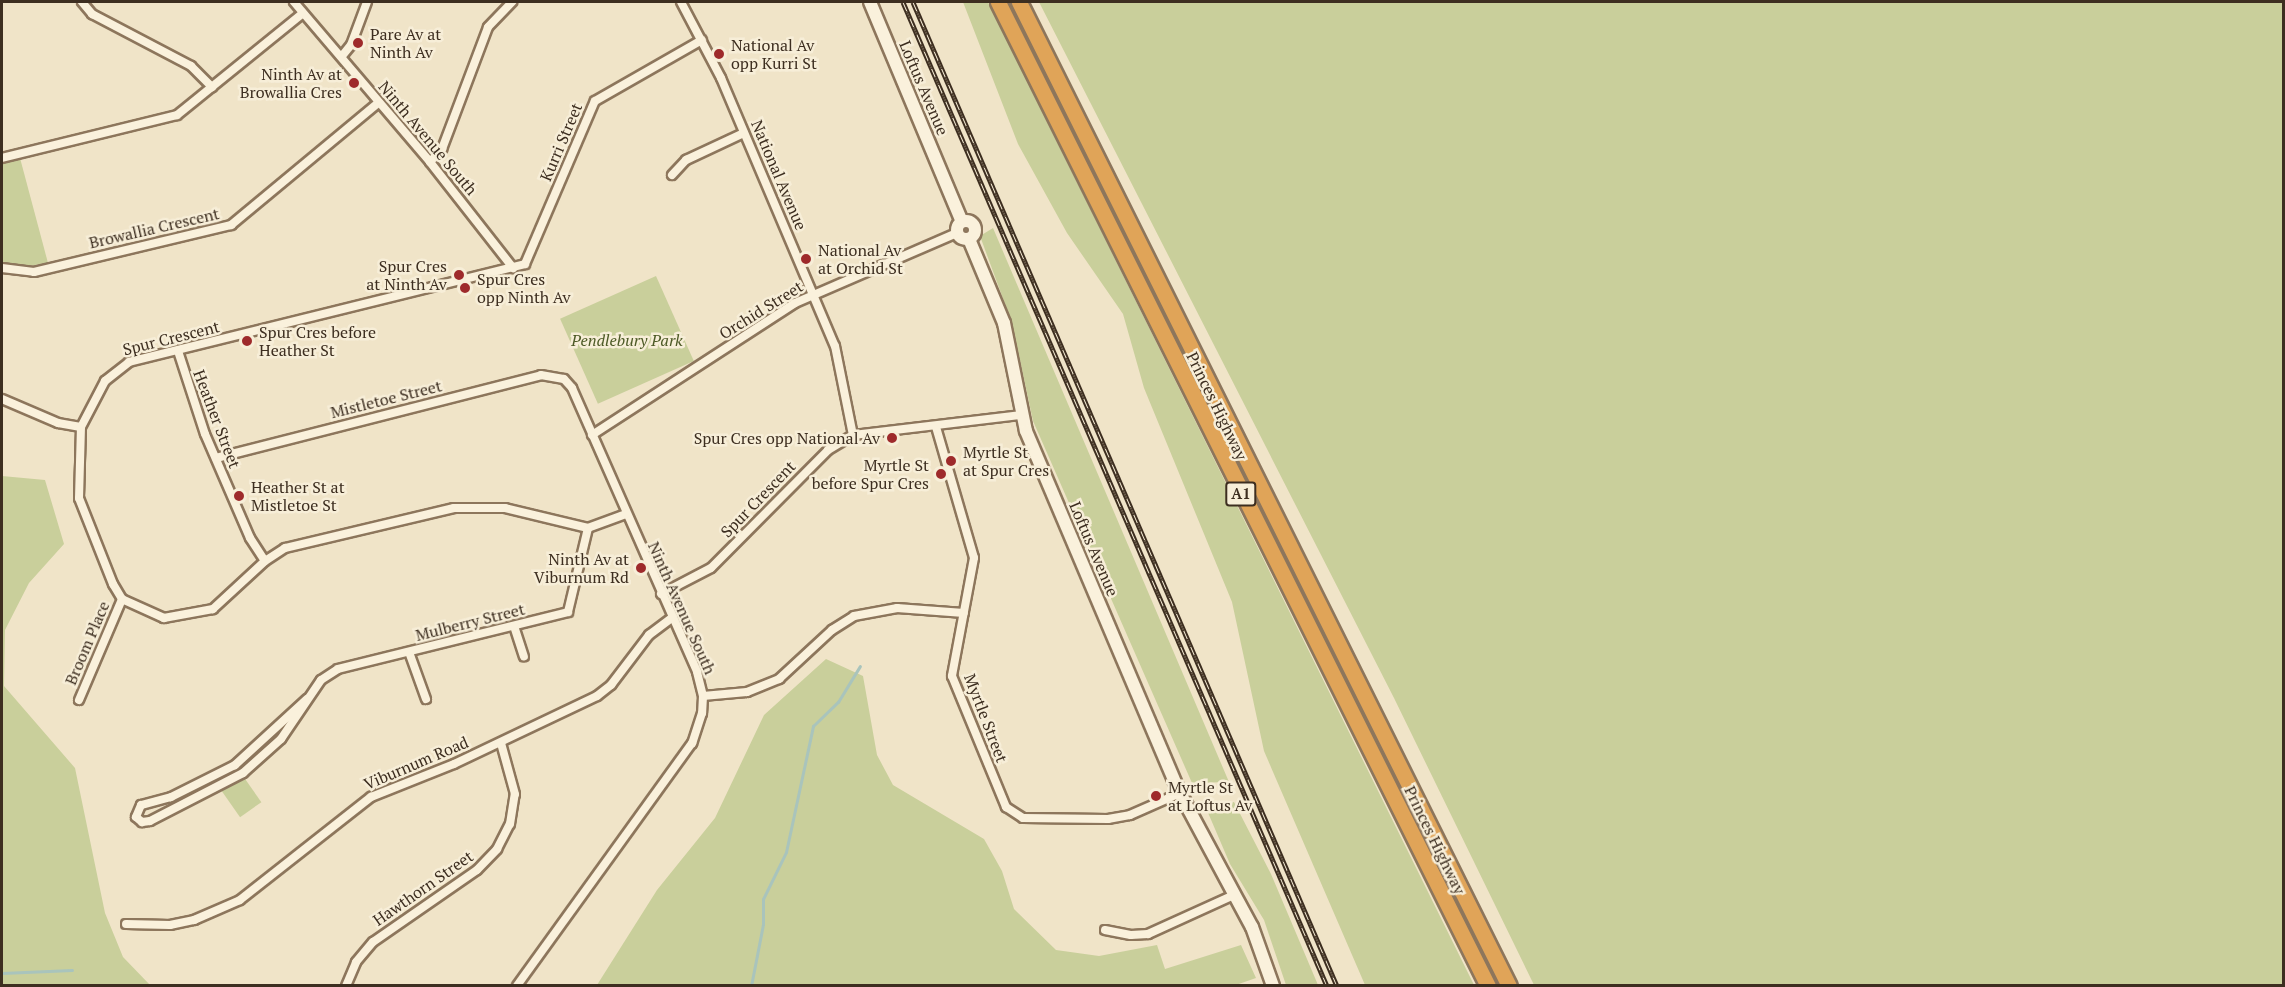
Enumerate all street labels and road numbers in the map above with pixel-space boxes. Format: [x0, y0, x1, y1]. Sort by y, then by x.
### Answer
street label: Loftus Avenue [895, 38, 953, 138]
street label: Ninth Avenue South [375, 77, 481, 199]
street label: Kurri Street [536, 100, 586, 184]
street label: National Avenue [747, 117, 811, 233]
street label: Browallia Crescent [87, 204, 221, 252]
street label: Orchid Street [716, 277, 806, 343]
street label: Spur Crescent [121, 317, 221, 359]
street label: Princes Highway [1182, 349, 1252, 463]
street label: Heather Street [189, 367, 245, 471]
street label: Mistletoe Street [328, 376, 444, 422]
street label: Spur Crescent [717, 457, 799, 541]
road number: A1 [1224, 482, 1258, 506]
street label: Loftus Avenue [1065, 499, 1123, 599]
street label: Ninth Avenue South [644, 539, 720, 677]
street label: Broom Place [61, 598, 113, 688]
street label: Mulberry Street [413, 599, 527, 645]
street label: Myrtle Street [960, 671, 1012, 765]
street label: Viburnum Road [361, 732, 471, 794]
street label: Princes Highway [1400, 783, 1470, 897]
street label: Hawthorn Street [369, 846, 477, 930]

